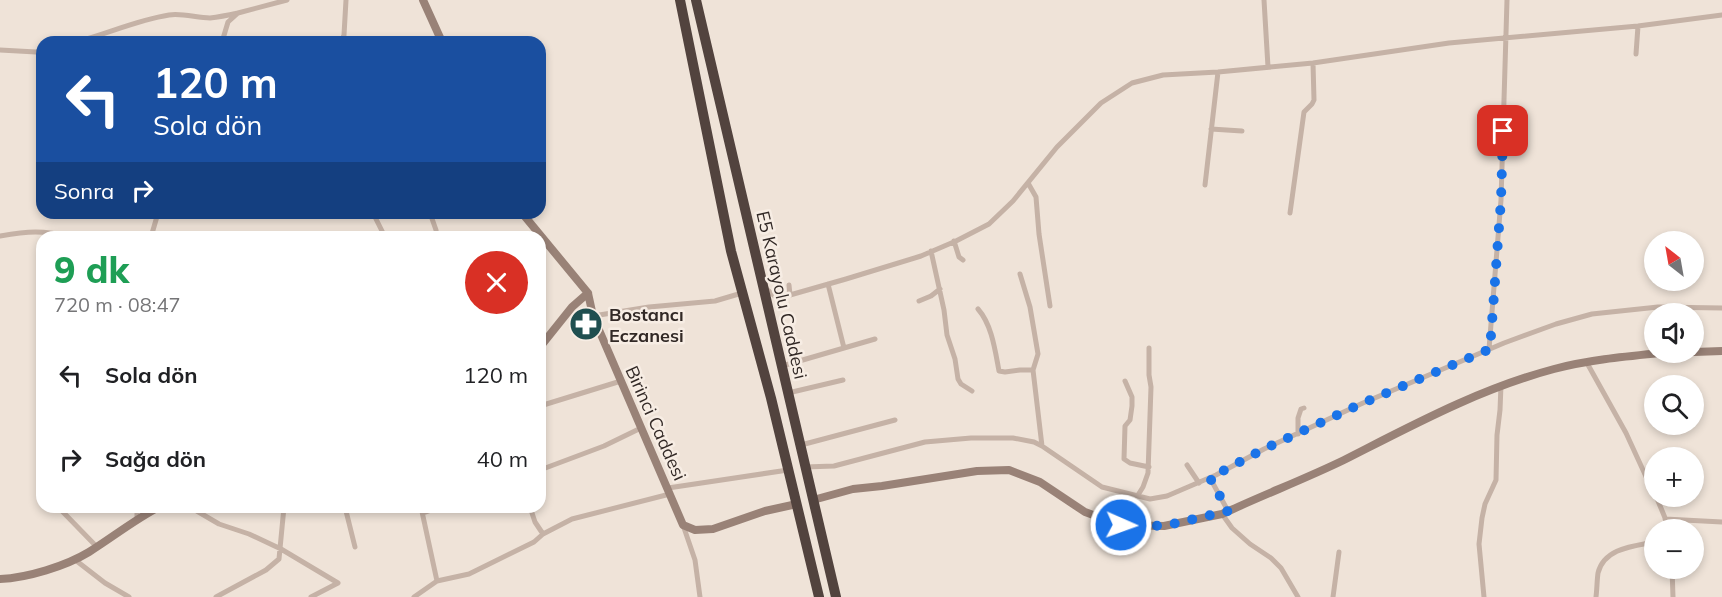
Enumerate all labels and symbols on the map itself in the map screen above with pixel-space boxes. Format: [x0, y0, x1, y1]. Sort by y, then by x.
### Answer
pin [1477, 105, 1528, 156]
street label: E5 Karayolu Caddesi [751, 209, 813, 381]
north arrow [1644, 231, 1704, 291]
place label: Bostancı Eczanesi [609, 303, 684, 347]
pharmacy icon: Bostancı Eczanesi [568, 306, 604, 342]
street label: Birinci Caddesi [620, 362, 692, 484]
position arrow [1089, 493, 1153, 557]

